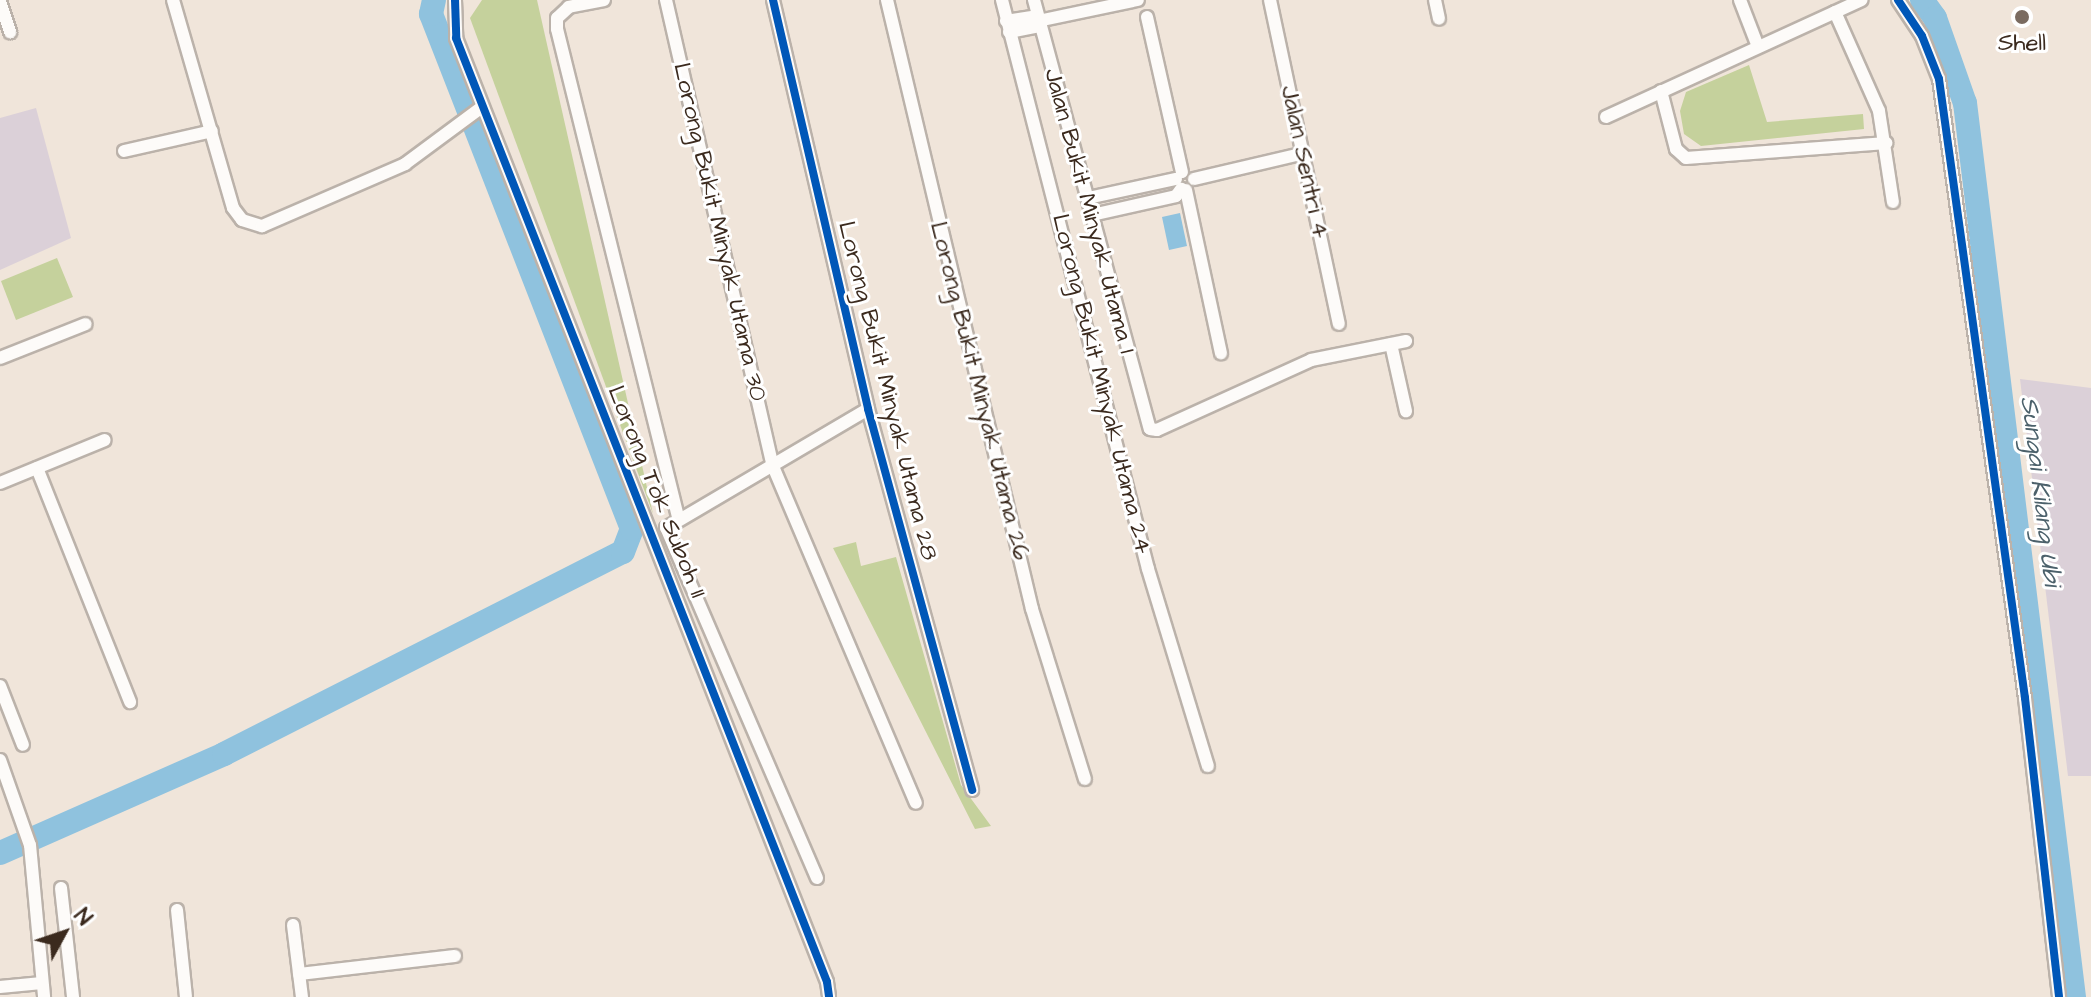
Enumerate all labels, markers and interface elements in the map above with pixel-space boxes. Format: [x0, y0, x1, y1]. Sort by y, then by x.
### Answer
marker: Shell [2013, 8, 2031, 26]
place label: Shell [1998, 30, 2046, 58]
street label: Lorong Bukit Minyak Utama 30 [666, 60, 772, 404]
street label: Jalan Bukit Minyak Utama 1 [1037, 65, 1141, 357]
street label: Jalan Sentri 4 [1274, 83, 1334, 241]
street label: Lorong Bukit Minyak Utama 24 [1045, 211, 1157, 557]
street label: Lorong Bukit Minyak Utama 28 [831, 219, 943, 563]
street label: Lorong Bukit Minyak Utama 26 [923, 219, 1035, 563]
street label: Lorong Tok Suboh 11 [600, 382, 712, 602]
water label: Sungai Kilang Ubi [2013, 394, 2067, 588]
north arrow [24, 893, 104, 973]
text: N [66, 902, 99, 932]

